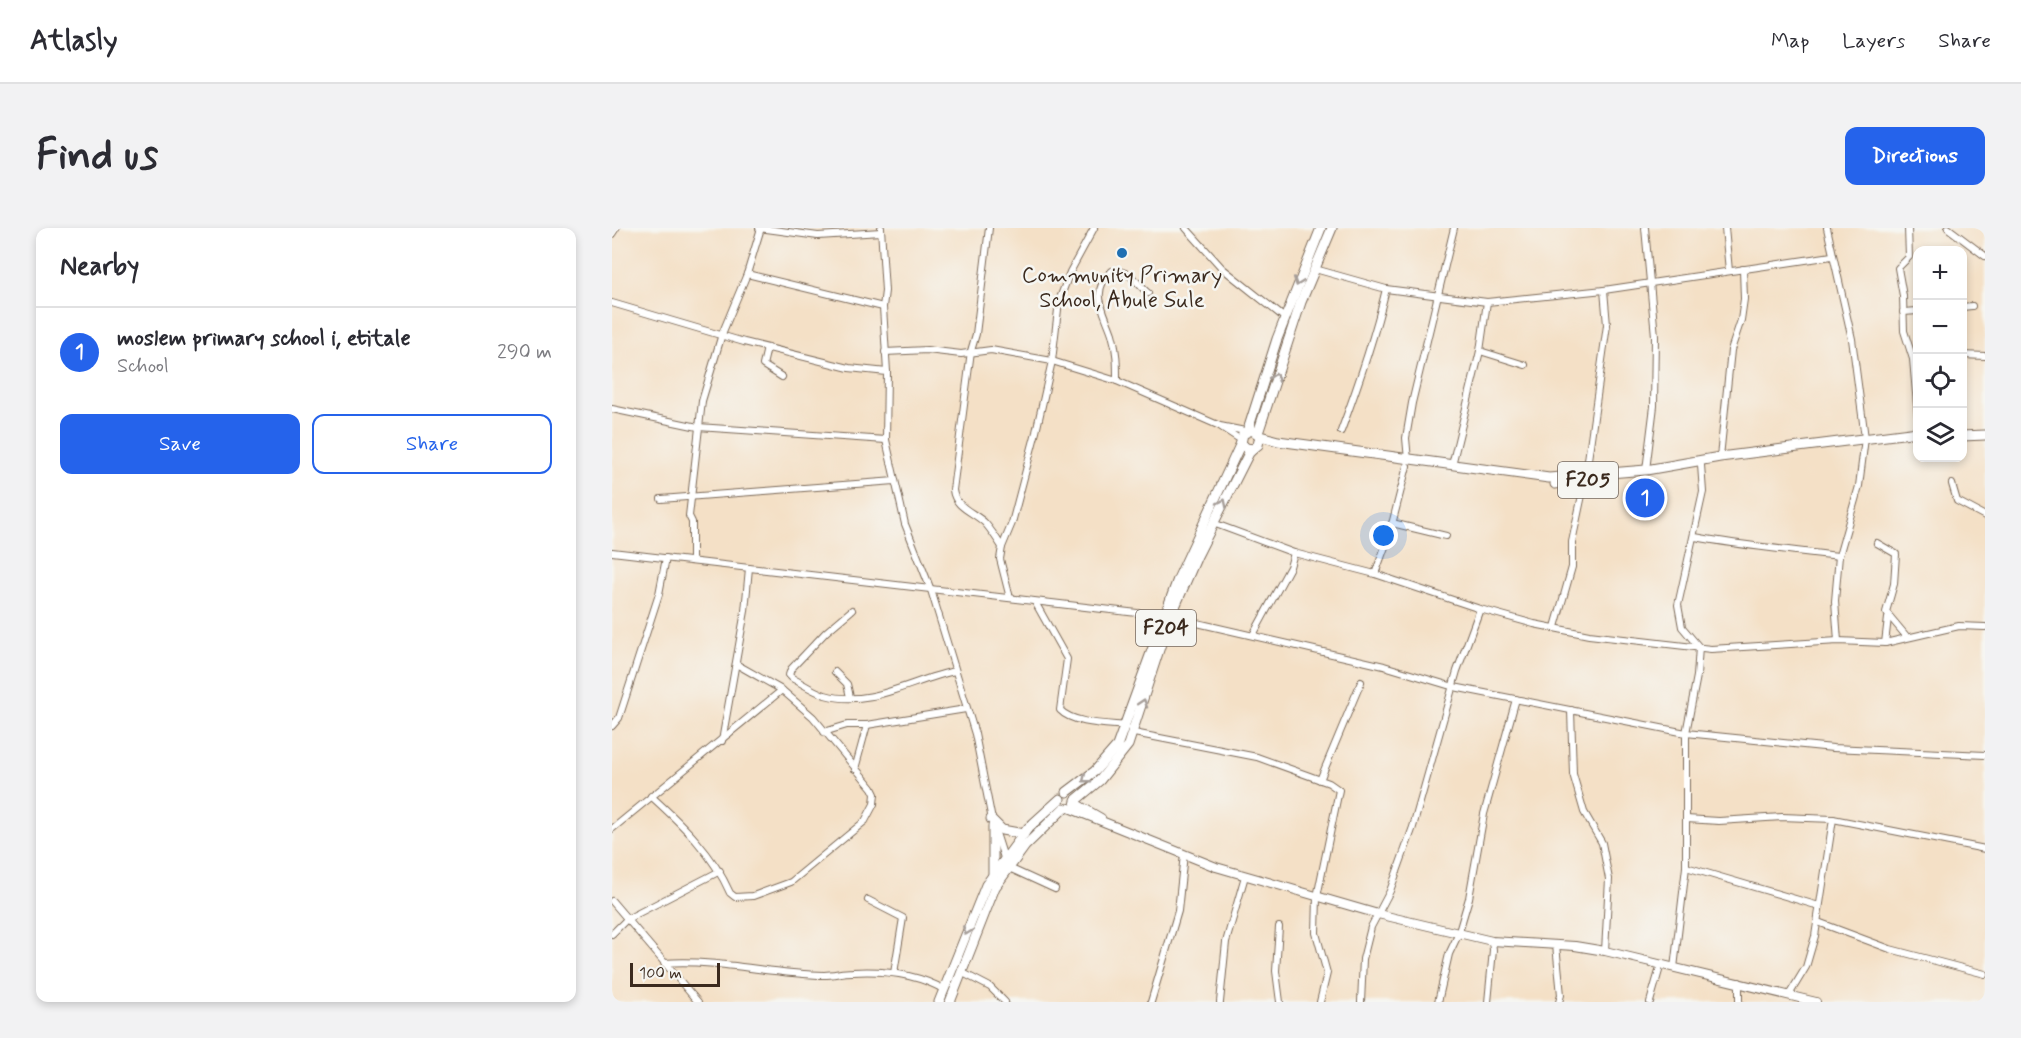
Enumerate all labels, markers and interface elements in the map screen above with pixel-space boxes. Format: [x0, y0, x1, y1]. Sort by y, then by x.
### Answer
text: Atlasly [30, 23, 118, 60]
text: Map [1771, 27, 1809, 55]
text: Layers [1842, 27, 1905, 55]
text: Share [1938, 27, 1991, 55]
button: Directions [1845, 127, 1985, 185]
text: Find us [36, 129, 158, 184]
marker: Community Primary School, Abule Sule [1115, 246, 1129, 260]
map controls [1913, 246, 1967, 462]
button: + [1913, 246, 1967, 300]
text: Nearby [60, 250, 139, 284]
place label: Community Primary School, Abule Sule [1022, 262, 1222, 315]
one-way arrow [1293, 276, 1306, 287]
button: − [1913, 300, 1967, 354]
text: moslem primary school i, etitale [117, 325, 411, 353]
text: 1 [75, 339, 84, 366]
text: 290 m [497, 339, 552, 366]
text: School [117, 353, 169, 380]
button: locate [1913, 354, 1967, 408]
one-way arrow [1267, 372, 1280, 383]
button: layers [1913, 408, 1967, 462]
button: Save [60, 414, 300, 474]
button: Share [312, 414, 552, 474]
road number: F205 [1558, 462, 1618, 498]
pin: 1 [1626, 476, 1664, 520]
one-way arrow [1216, 499, 1228, 510]
your location [1369, 521, 1398, 550]
road number: F204 [1136, 610, 1196, 646]
one-way arrow [1136, 698, 1148, 709]
one-way arrow [1082, 771, 1093, 782]
one-way arrow [962, 925, 975, 936]
scale bar [630, 960, 720, 988]
text: 100 m [639, 963, 682, 984]

